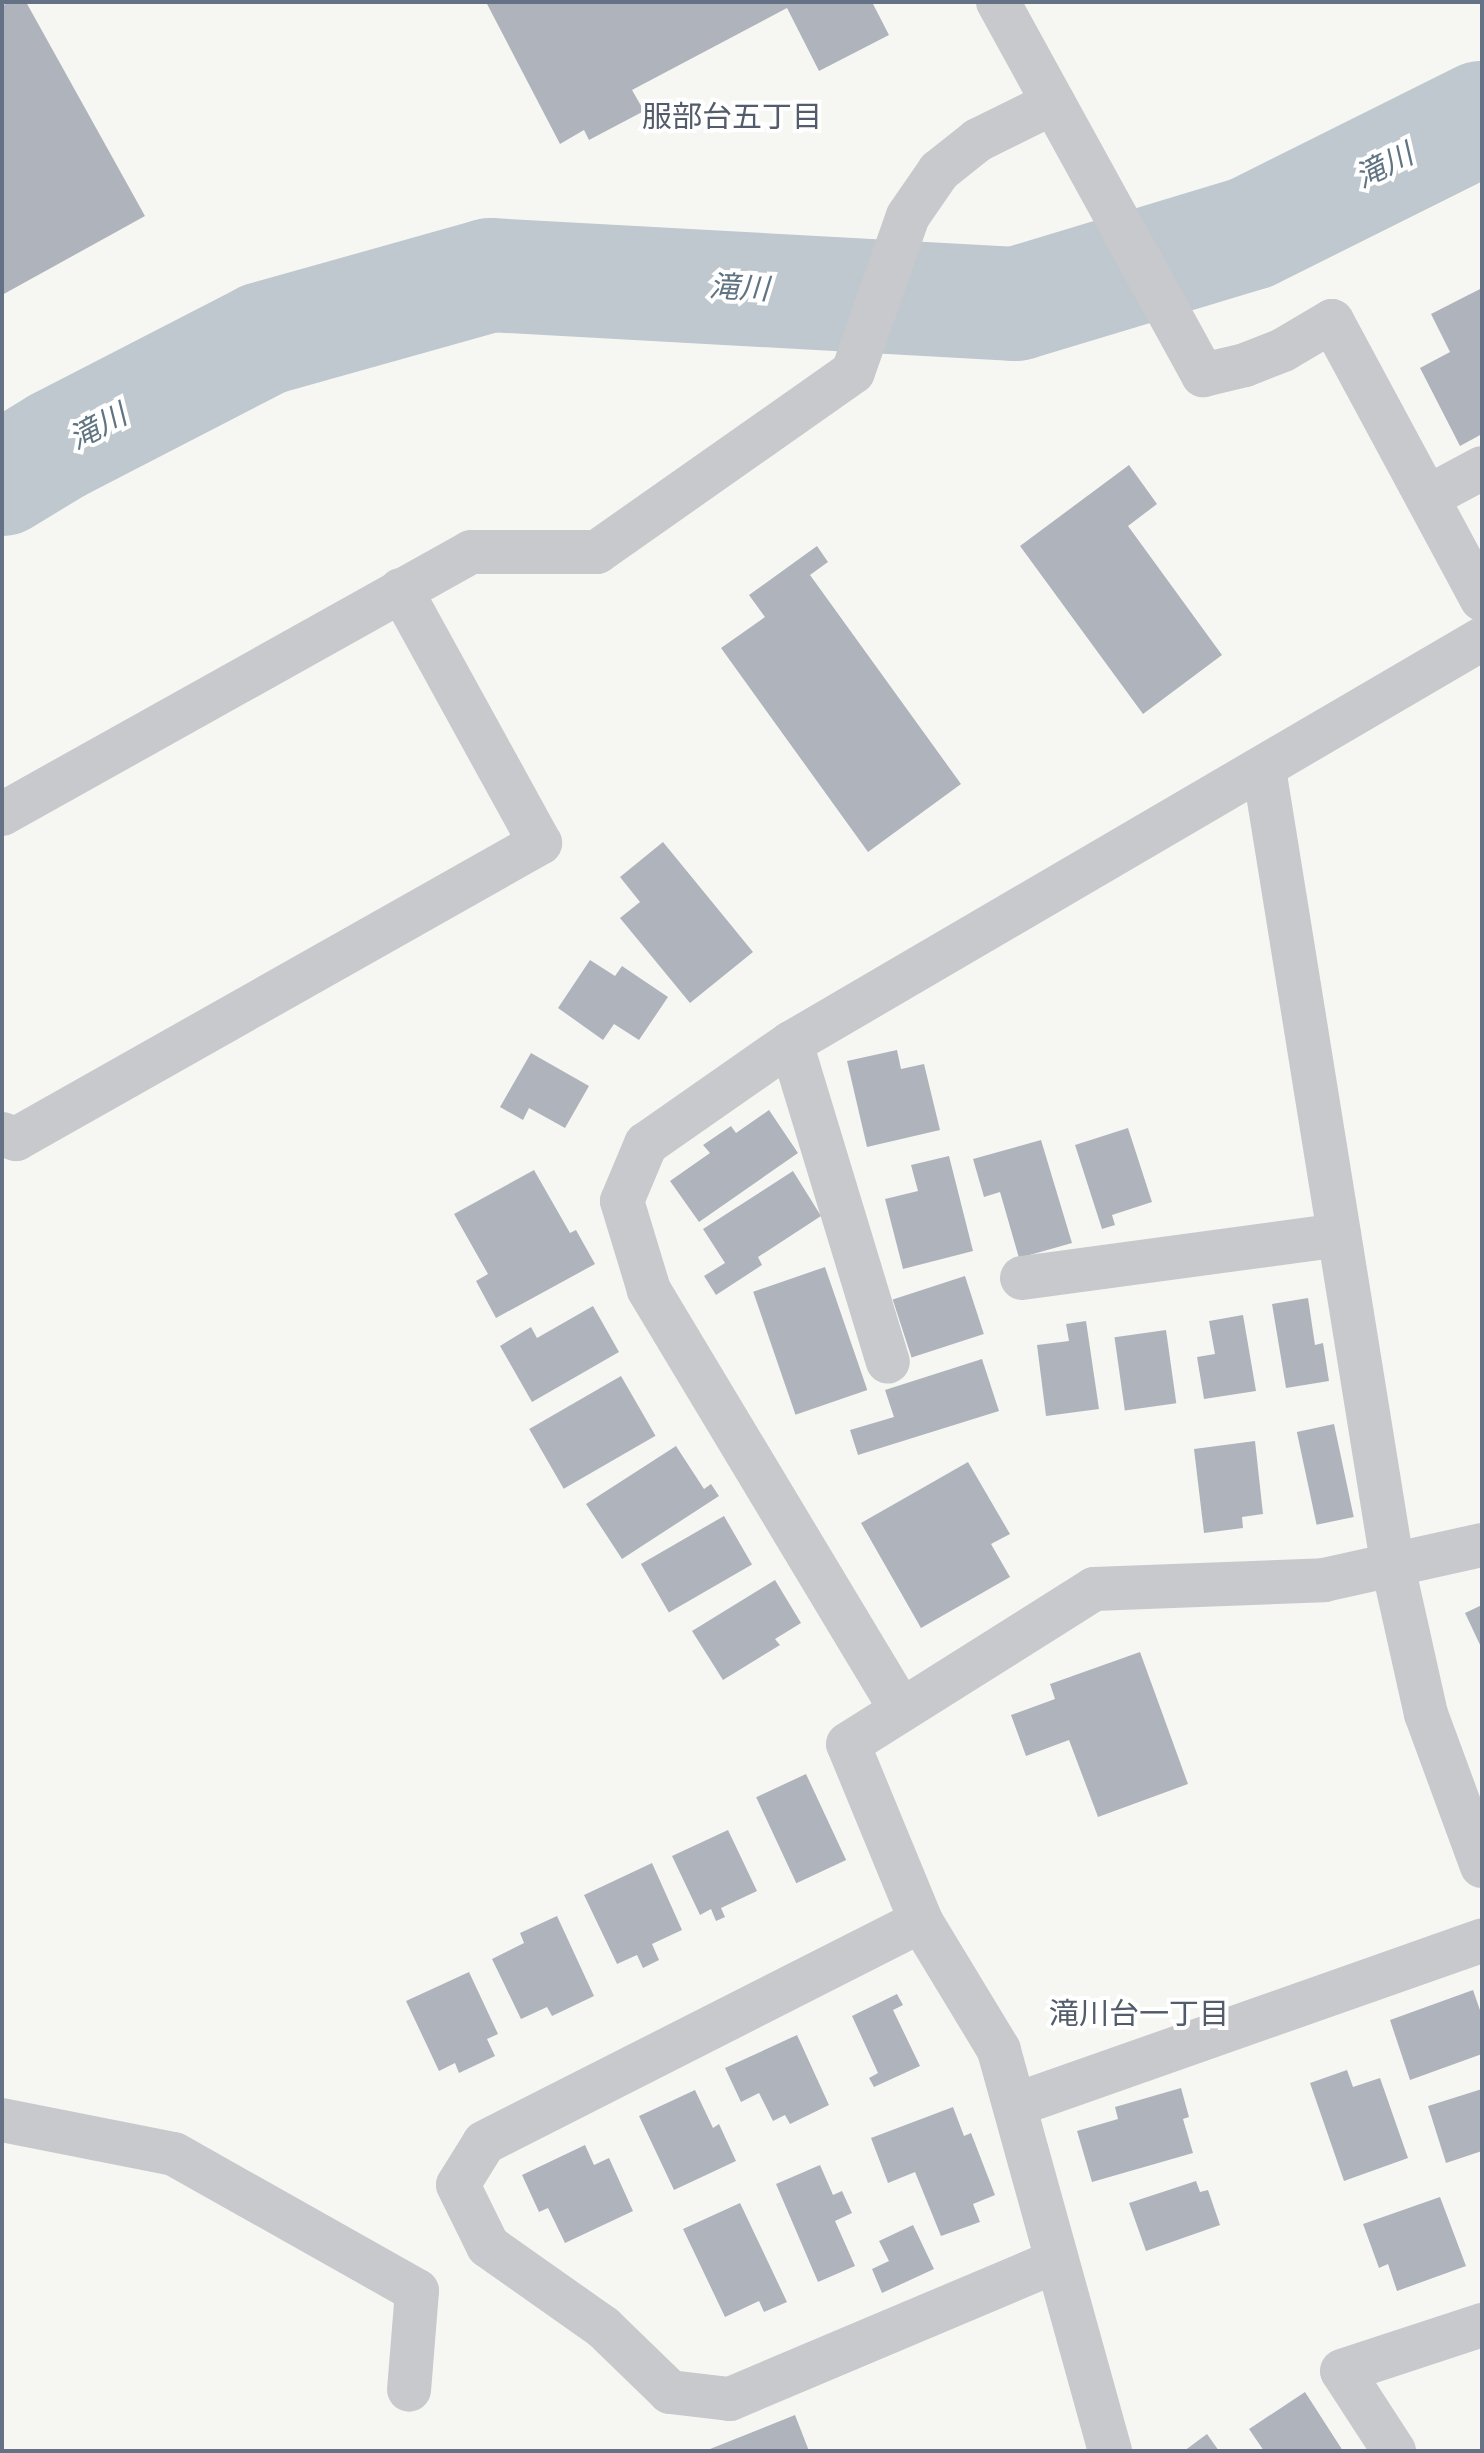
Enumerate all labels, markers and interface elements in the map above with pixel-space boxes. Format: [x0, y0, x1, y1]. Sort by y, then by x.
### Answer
district label: 服部台五丁目 [642, 99, 822, 135]
water label: 滝川 [1349, 136, 1419, 196]
water label: 滝川 [708, 268, 770, 308]
water label: 滝川 [63, 397, 133, 457]
district label: 滝川台一丁目 [1049, 1996, 1229, 2032]

